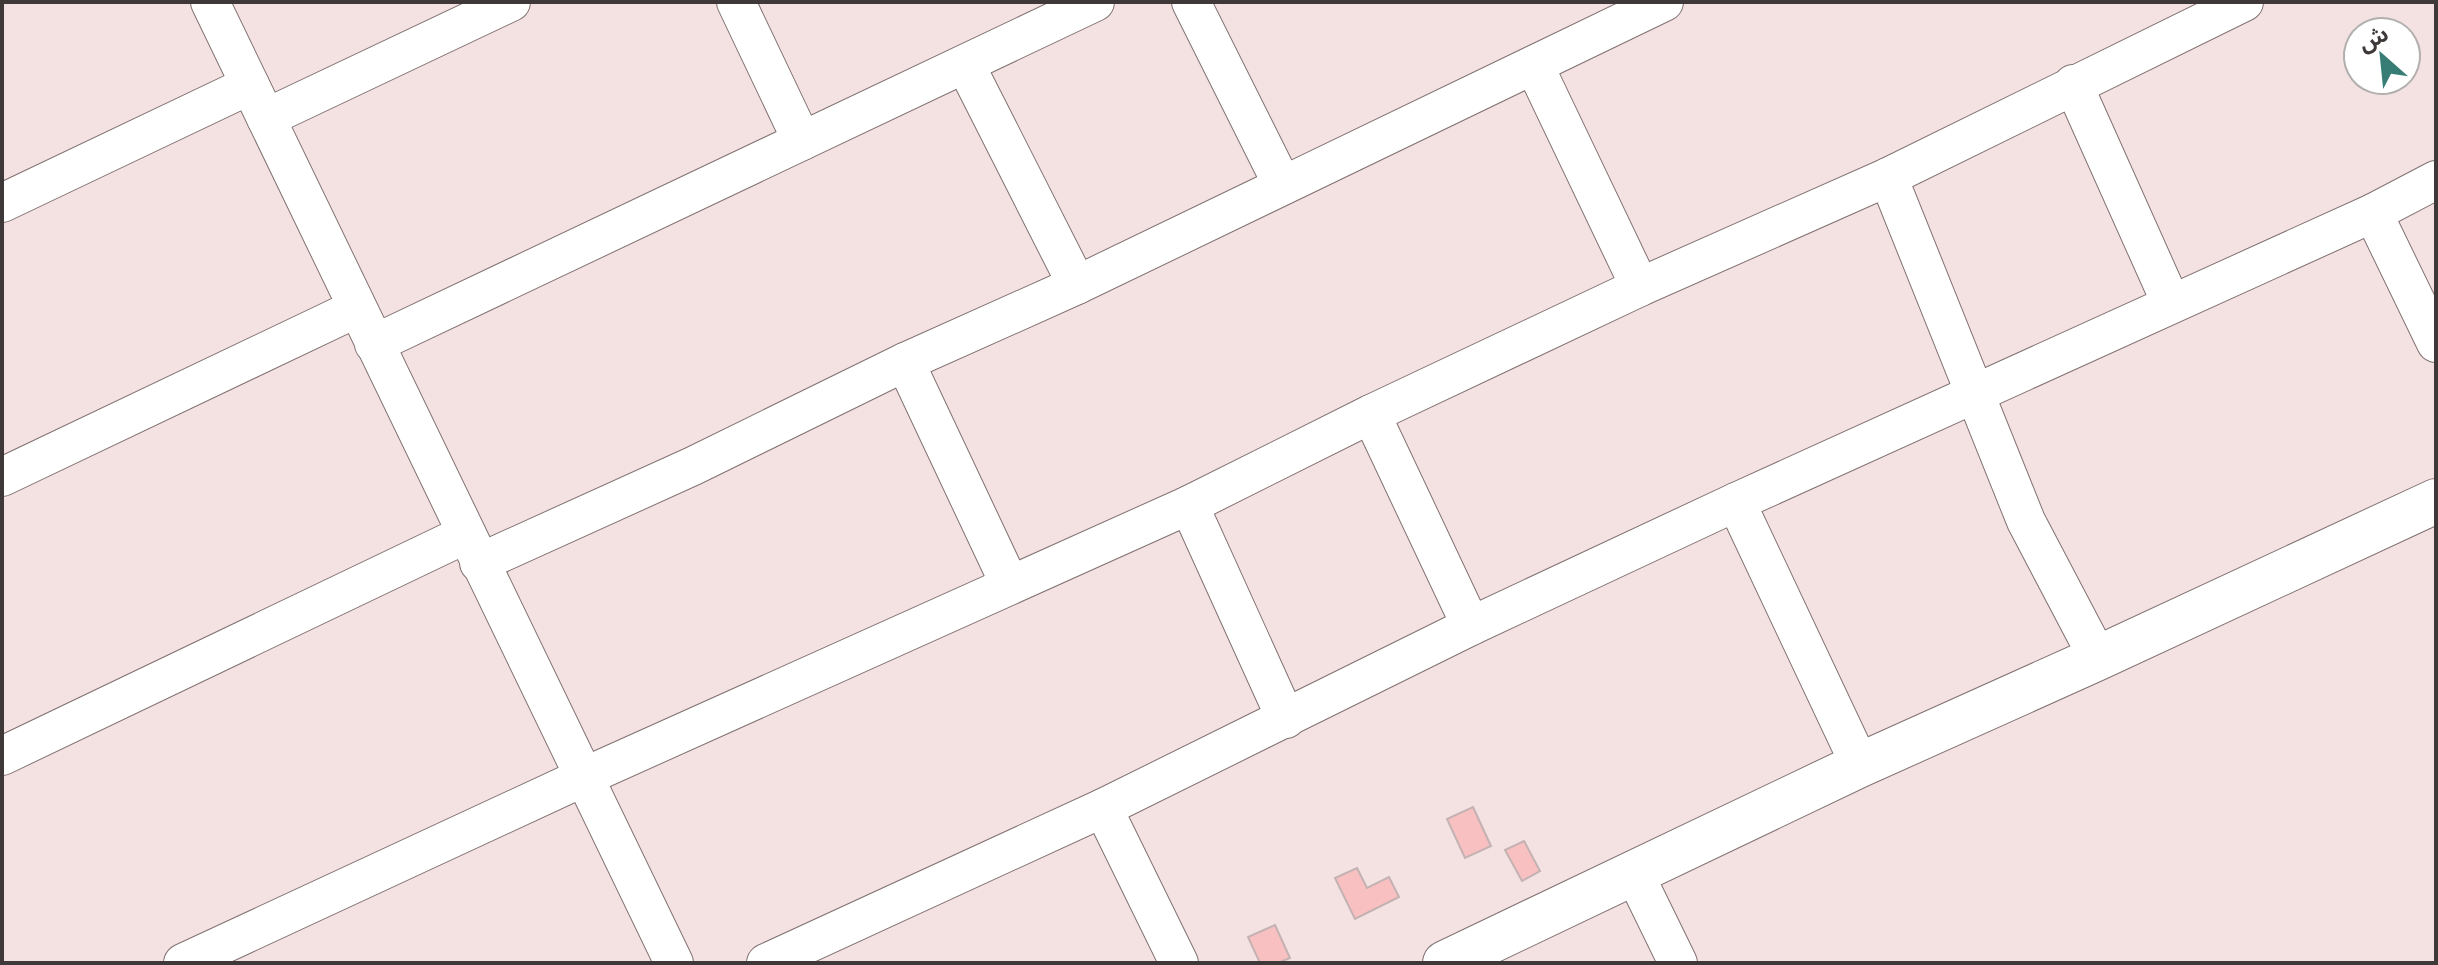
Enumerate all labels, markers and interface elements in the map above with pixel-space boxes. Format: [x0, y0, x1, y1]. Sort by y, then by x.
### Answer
north arrow [2342, 16, 2422, 96]
text: ش [2354, 20, 2393, 57]

